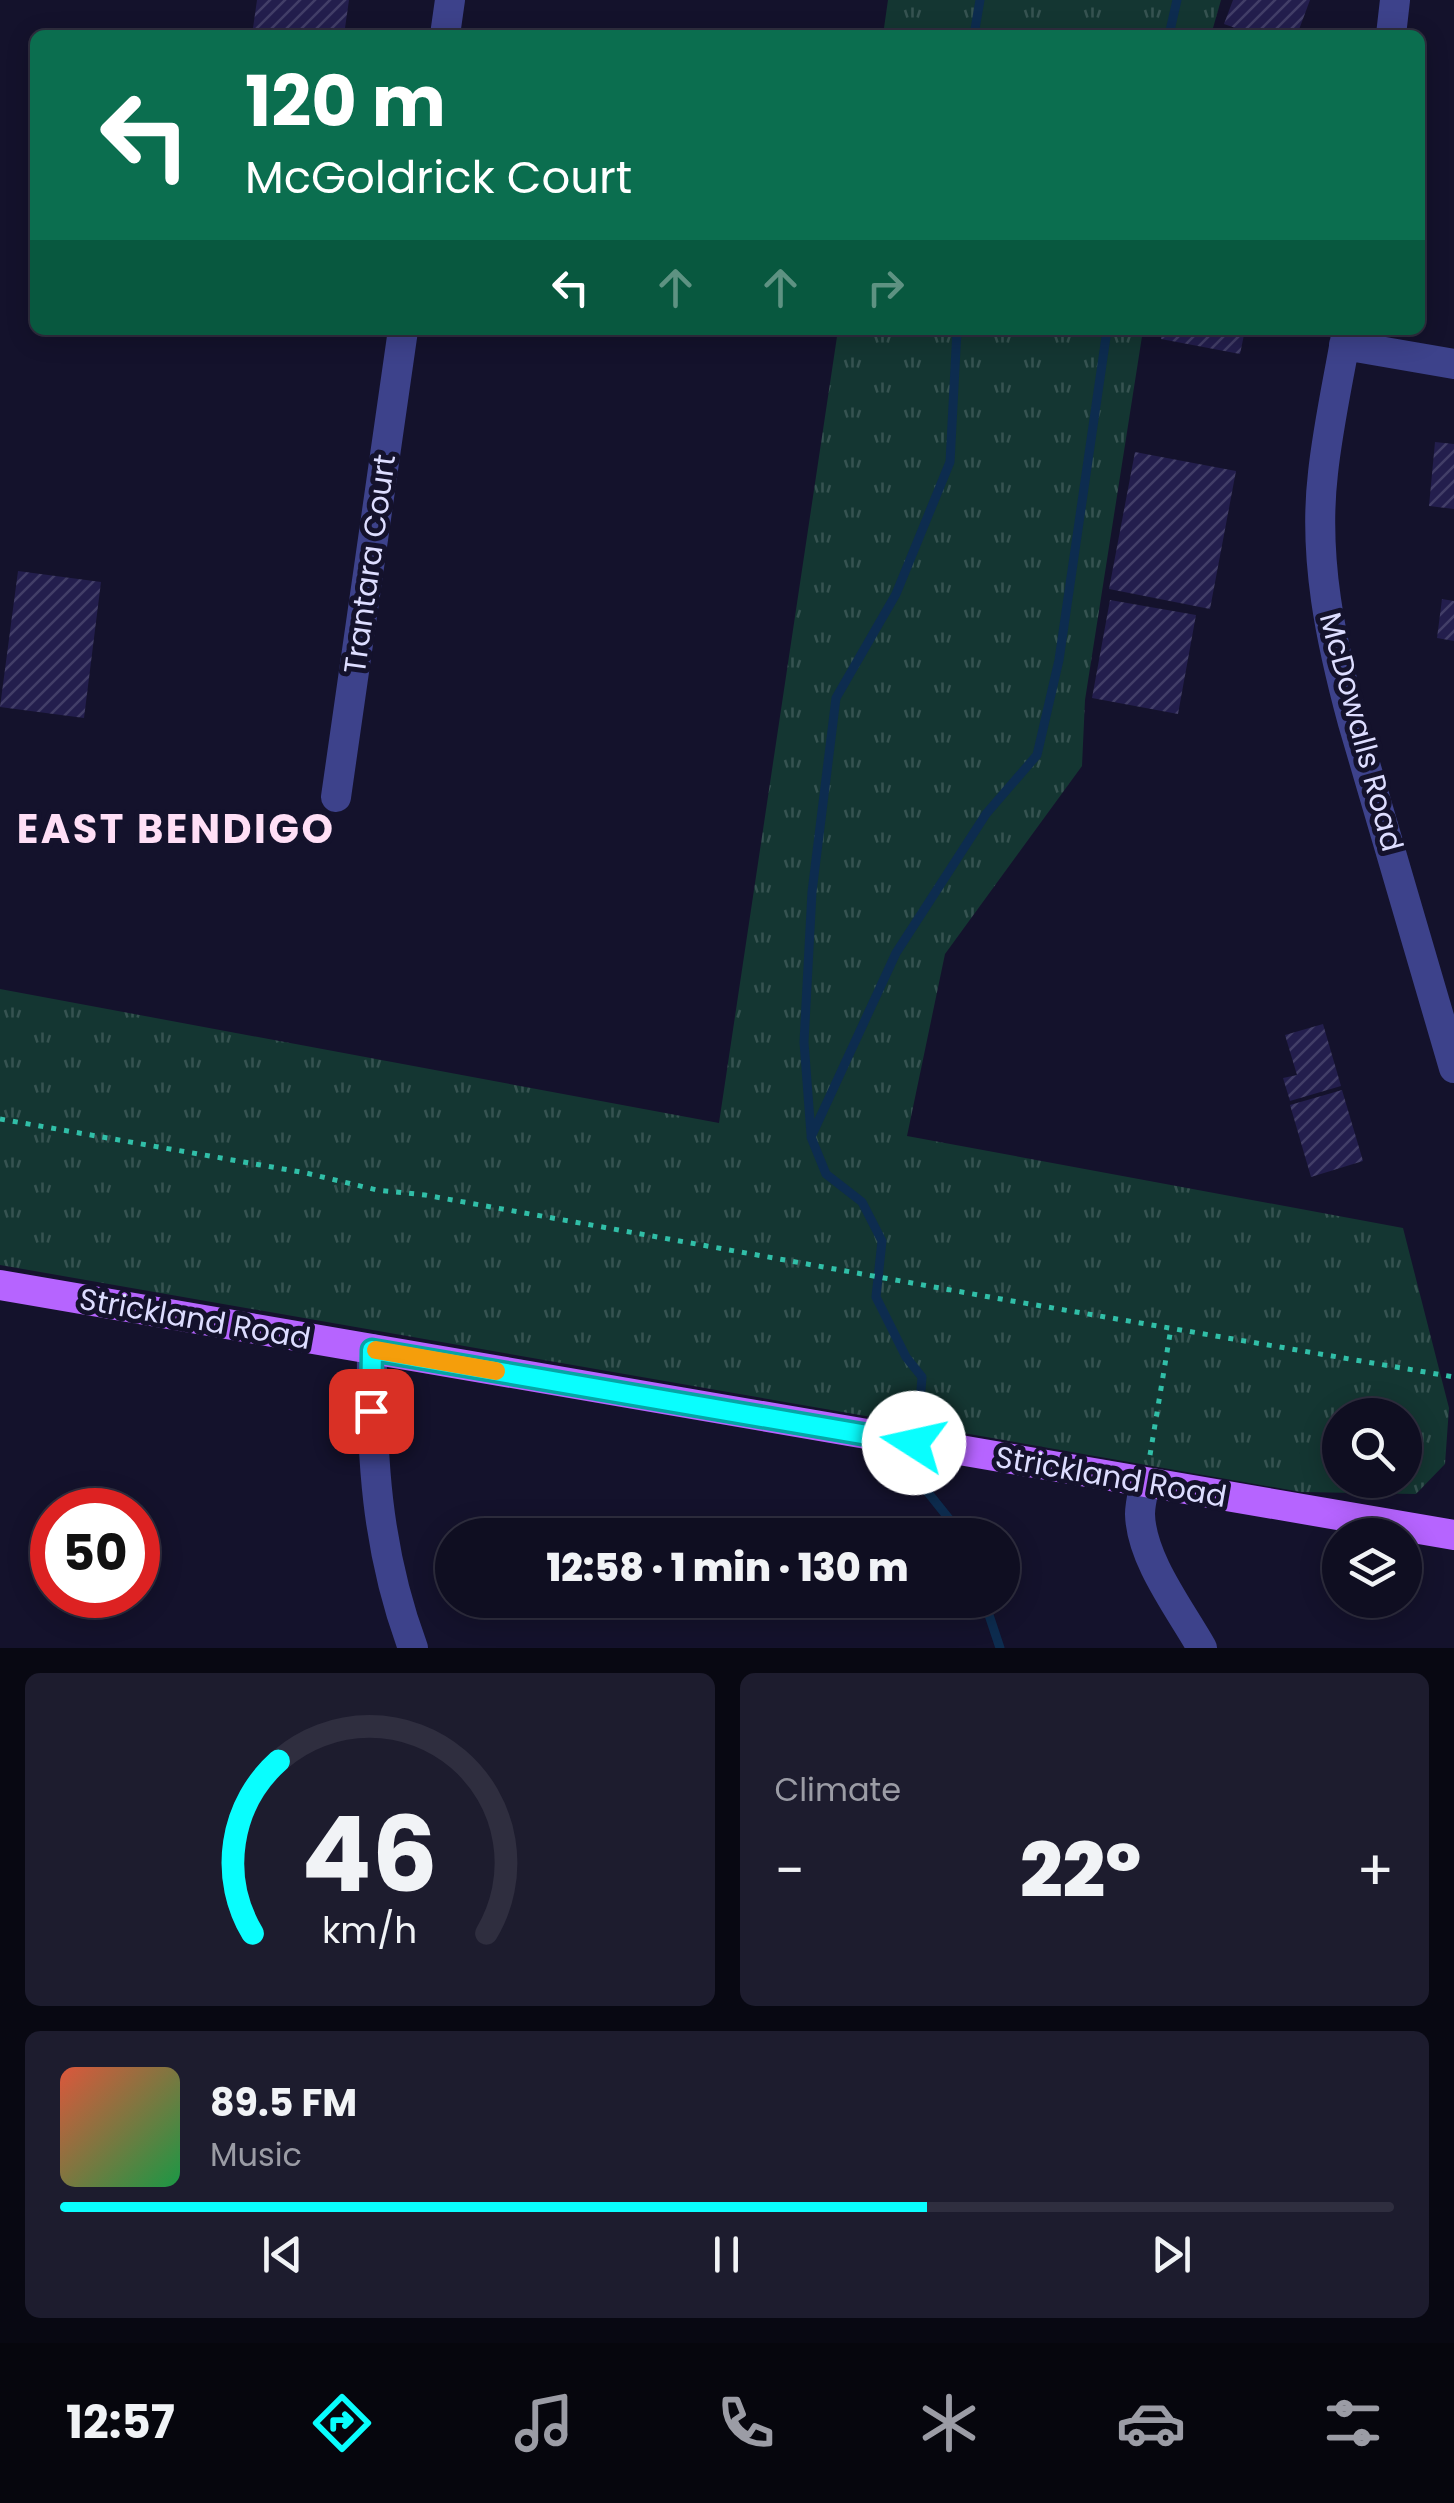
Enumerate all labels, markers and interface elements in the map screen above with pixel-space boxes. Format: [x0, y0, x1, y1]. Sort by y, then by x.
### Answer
text: 120 m [245, 52, 446, 151]
icon: left [80, 70, 210, 200]
text: McGoldrick Court [245, 146, 632, 209]
icon: left [543, 260, 598, 315]
icon: ahead [648, 260, 703, 315]
icon: ahead [753, 260, 808, 315]
icon: right [858, 260, 913, 315]
street label: Trantara Court [333, 451, 406, 676]
street label: McDowalls Road [1309, 608, 1414, 856]
district label: EAST BENDIGO [17, 801, 335, 857]
street label: Strickland Road [76, 1277, 314, 1360]
pin [329, 1369, 414, 1454]
icon: arrive [344, 1384, 399, 1439]
position arrow [862, 1391, 966, 1495]
map controls [1322, 1398, 1422, 1618]
button: search [1322, 1398, 1422, 1498]
street label: Strickland Road [992, 1435, 1230, 1518]
speed limit sign: 50 [30, 1488, 160, 1618]
button: layers [1322, 1518, 1422, 1618]
text: 12:58 · 1 min · 130 m [546, 1541, 909, 1594]
text: Climate [775, 1767, 901, 1812]
text: 46 [301, 1782, 438, 1927]
text: 22° [1020, 1818, 1141, 1923]
text: − [775, 1832, 805, 1909]
text: + [1356, 1832, 1394, 1909]
text: km/h [322, 1905, 417, 1956]
text: 89.5 FM [210, 2076, 357, 2129]
text: Music [210, 2132, 302, 2177]
icon: previous [255, 2227, 310, 2282]
icon: pause [699, 2227, 754, 2282]
icon: next [1144, 2227, 1199, 2282]
icon: directions [307, 2388, 377, 2458]
icon: music [509, 2388, 579, 2458]
icon: phone [711, 2388, 781, 2458]
icon: climate [914, 2388, 984, 2458]
icon: car [1116, 2388, 1186, 2458]
icon: filters [1318, 2388, 1388, 2458]
text: 12:57 [66, 2391, 175, 2454]

